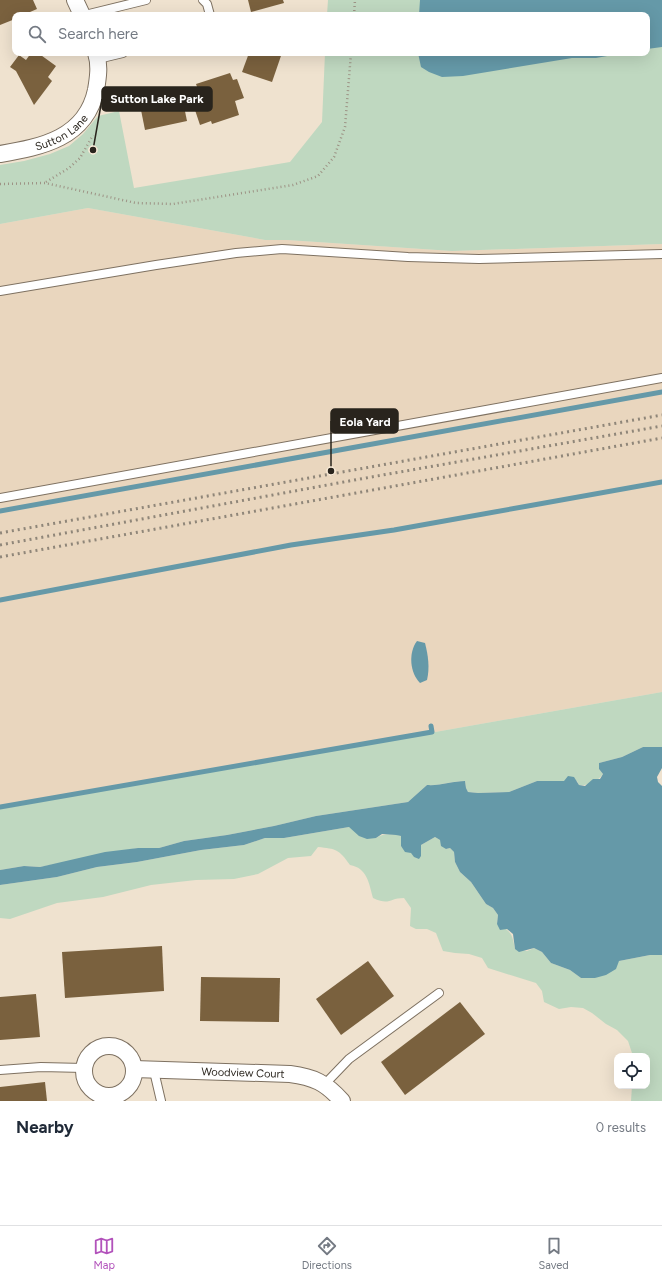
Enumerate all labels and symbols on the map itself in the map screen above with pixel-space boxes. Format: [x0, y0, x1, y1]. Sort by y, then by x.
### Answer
callout: Sutton Lake Park [102, 87, 212, 111]
text: Sutton Lake Park [110, 92, 204, 106]
street label: Sutton Lane [34, 112, 91, 153]
callout: Eola Yard [331, 409, 398, 433]
text: Eola Yard [339, 415, 391, 429]
street label: Woodview Court [201, 1065, 285, 1081]

